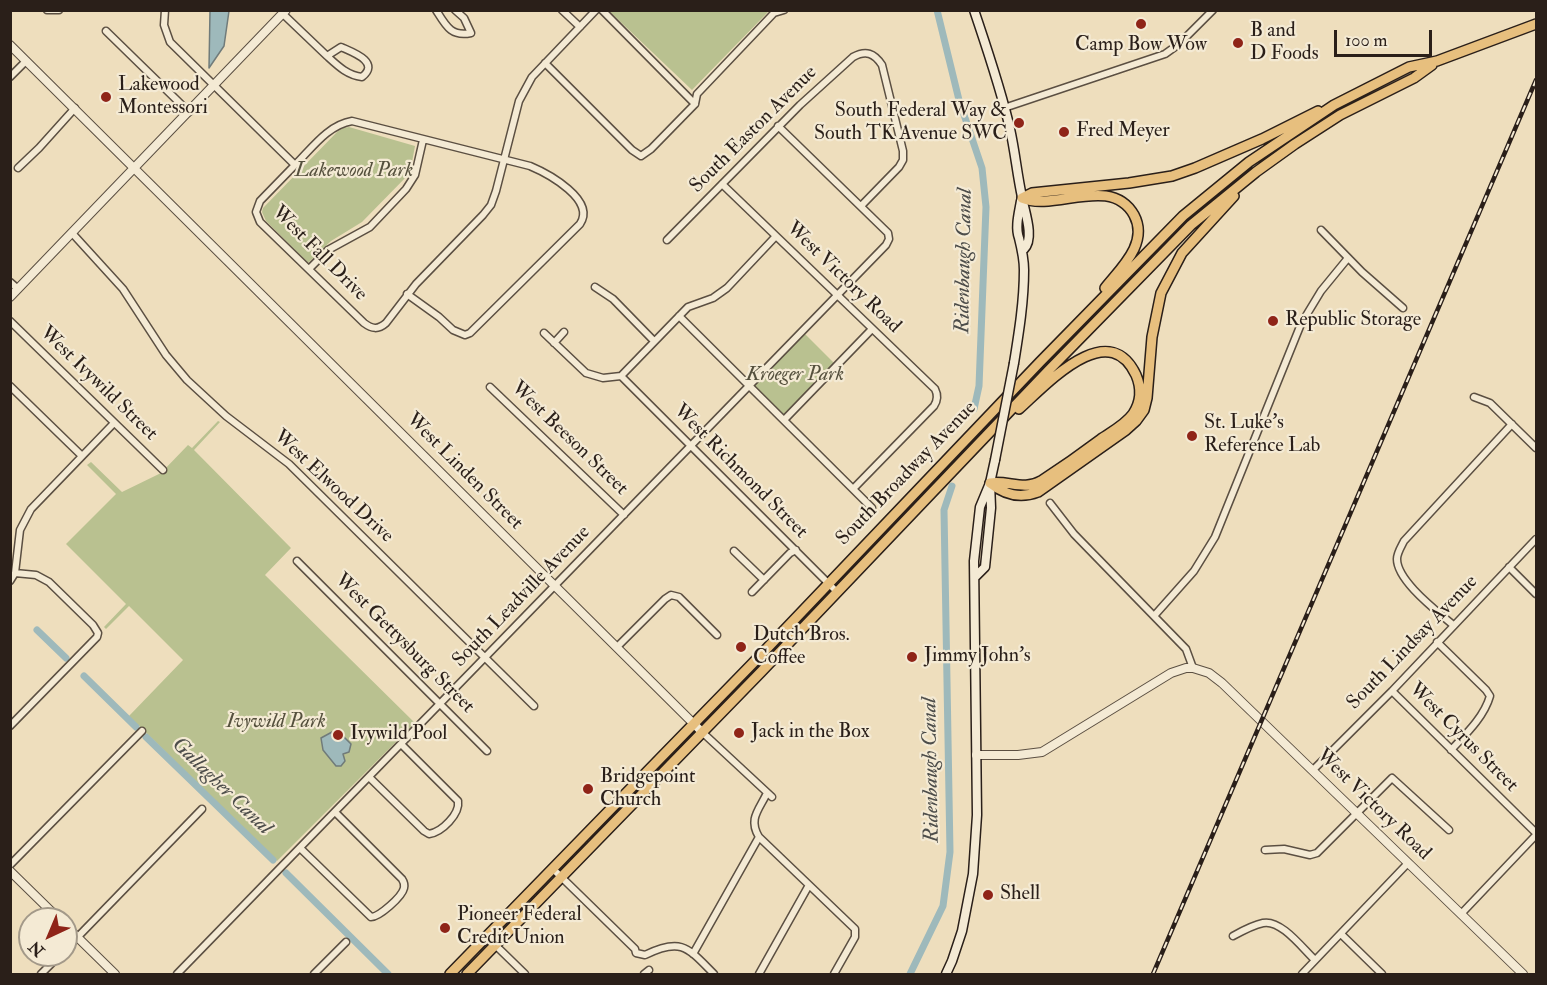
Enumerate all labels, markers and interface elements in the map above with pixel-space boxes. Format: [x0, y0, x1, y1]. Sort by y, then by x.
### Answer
marker: Camp Bow Wow [1134, 17, 1148, 31]
scale bar [1337, 18, 1434, 56]
place label: B and D Foods [1250, 20, 1319, 67]
text: 100 m [1345, 29, 1388, 52]
place label: Camp Bow Wow [1075, 34, 1207, 58]
marker: B and D Foods [1231, 36, 1245, 50]
street label: South Easton Avenue [685, 61, 823, 199]
place label: Lakewood Montessori [118, 74, 208, 121]
marker: Lakewood Montessori [99, 90, 113, 104]
place label: South Federal Way & South TK Avenue SWC [814, 100, 1007, 147]
marker: South Federal Way & South TK Avenue SWC [1012, 116, 1026, 130]
place label: Fred Meyer [1076, 120, 1170, 144]
marker: Fred Meyer [1057, 125, 1071, 139]
park label: Lakewood Park [295, 160, 413, 184]
water label: Ridenbaugh Canal [951, 188, 979, 334]
street label: West Fall Drive [266, 201, 372, 307]
street label: West Victory Road [781, 217, 905, 339]
place label: Republic Storage [1285, 309, 1421, 333]
marker: Republic Storage [1266, 314, 1280, 328]
street label: West Ivywild Street [34, 322, 162, 446]
park label: Kroeger Park [746, 364, 844, 388]
street label: West Beeson Street [505, 377, 633, 501]
street label: South Broadway Avenue [832, 397, 982, 551]
street label: West Richmond Street [668, 400, 812, 544]
street label: West Linden Street [401, 409, 527, 535]
place label: St. Luke's Reference Lab [1204, 412, 1320, 459]
street label: West Elwood Drive [268, 425, 398, 549]
marker: St. Luke's Reference Lab [1185, 429, 1199, 443]
street label: South Leadville Avenue [448, 521, 596, 673]
street label: West Gettysburg Street [329, 569, 479, 719]
street label: South Lindsay Avenue [1343, 571, 1483, 715]
place label: Dutch Bros. Coffee [753, 624, 850, 671]
marker: Dutch Bros. Coffee [734, 640, 748, 654]
place label: Jimmy John's [924, 645, 1031, 669]
marker: Jimmy John's [905, 650, 919, 664]
street label: West Cyrus Street [1403, 678, 1523, 798]
water label: Ridenbaugh Canal [918, 697, 946, 843]
park label: Ivywild Park [226, 711, 326, 735]
place label: Jack in the Box [751, 721, 870, 745]
place label: Ivywild Pool [350, 723, 447, 747]
marker: Jack in the Box [732, 726, 746, 740]
marker: Ivywild Pool [331, 728, 345, 742]
water label: Gallagher Canal [166, 733, 276, 841]
street label: West Victory Road [1311, 744, 1435, 866]
place label: Bridgepoint Church [600, 766, 695, 813]
marker: Bridgepoint Church [581, 782, 595, 796]
place label: Shell [1000, 883, 1040, 907]
marker: Shell [981, 888, 995, 902]
place label: Pioneer Federal Credit Union [457, 904, 582, 951]
north arrow [18, 907, 78, 967]
marker: Pioneer Federal Credit Union [438, 921, 452, 935]
text: N [25, 936, 49, 961]

